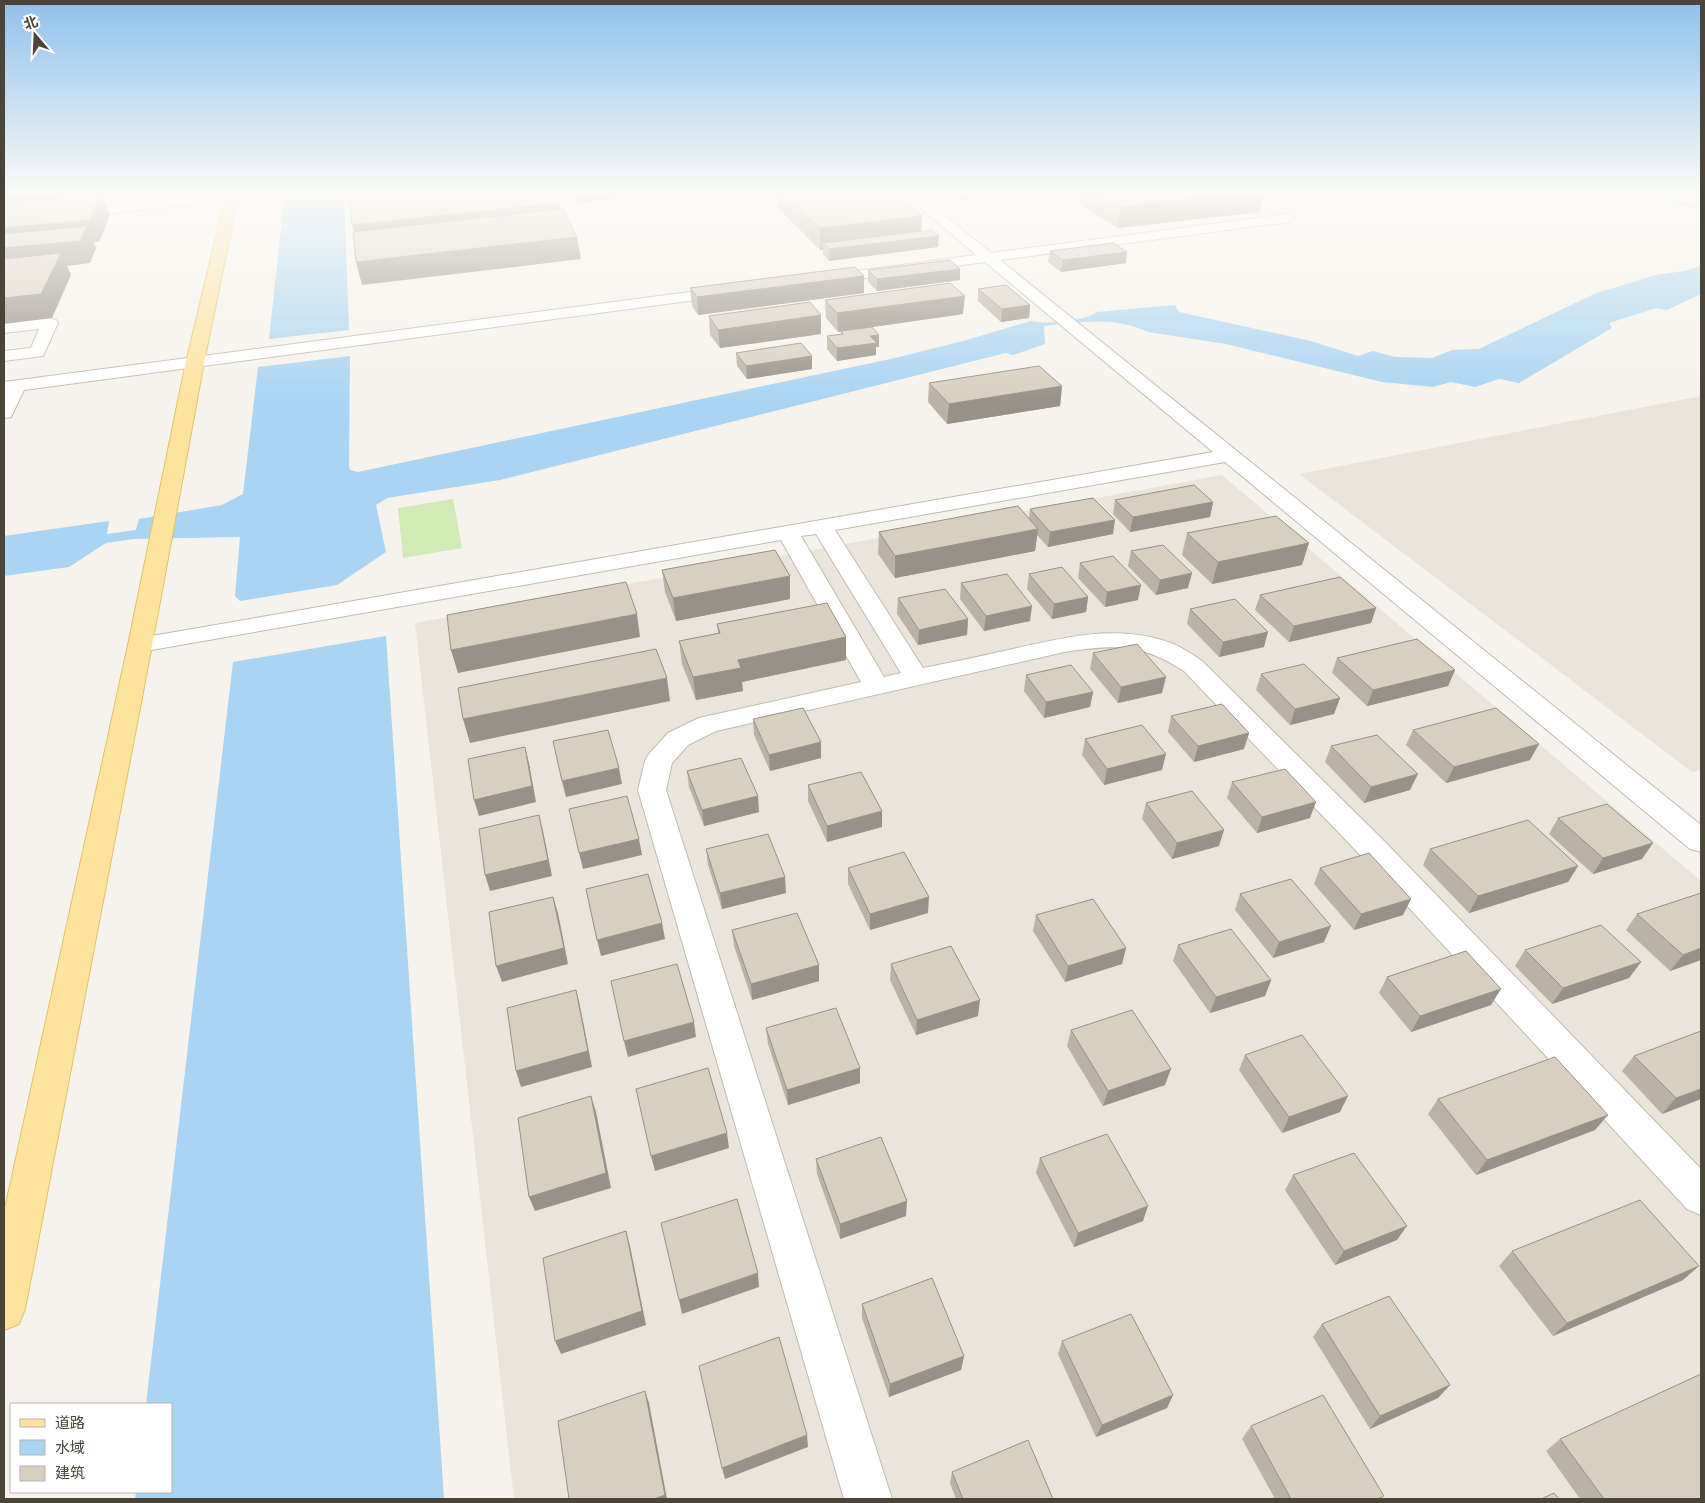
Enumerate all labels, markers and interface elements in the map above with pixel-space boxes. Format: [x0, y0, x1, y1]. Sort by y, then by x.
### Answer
north arrow [10, 10, 60, 60]
text: 北 [21, 11, 41, 34]
legend [10, 1403, 172, 1493]
text: 道路 [55, 1412, 85, 1434]
text: 水域 [55, 1437, 85, 1459]
text: 建筑 [55, 1462, 85, 1484]

